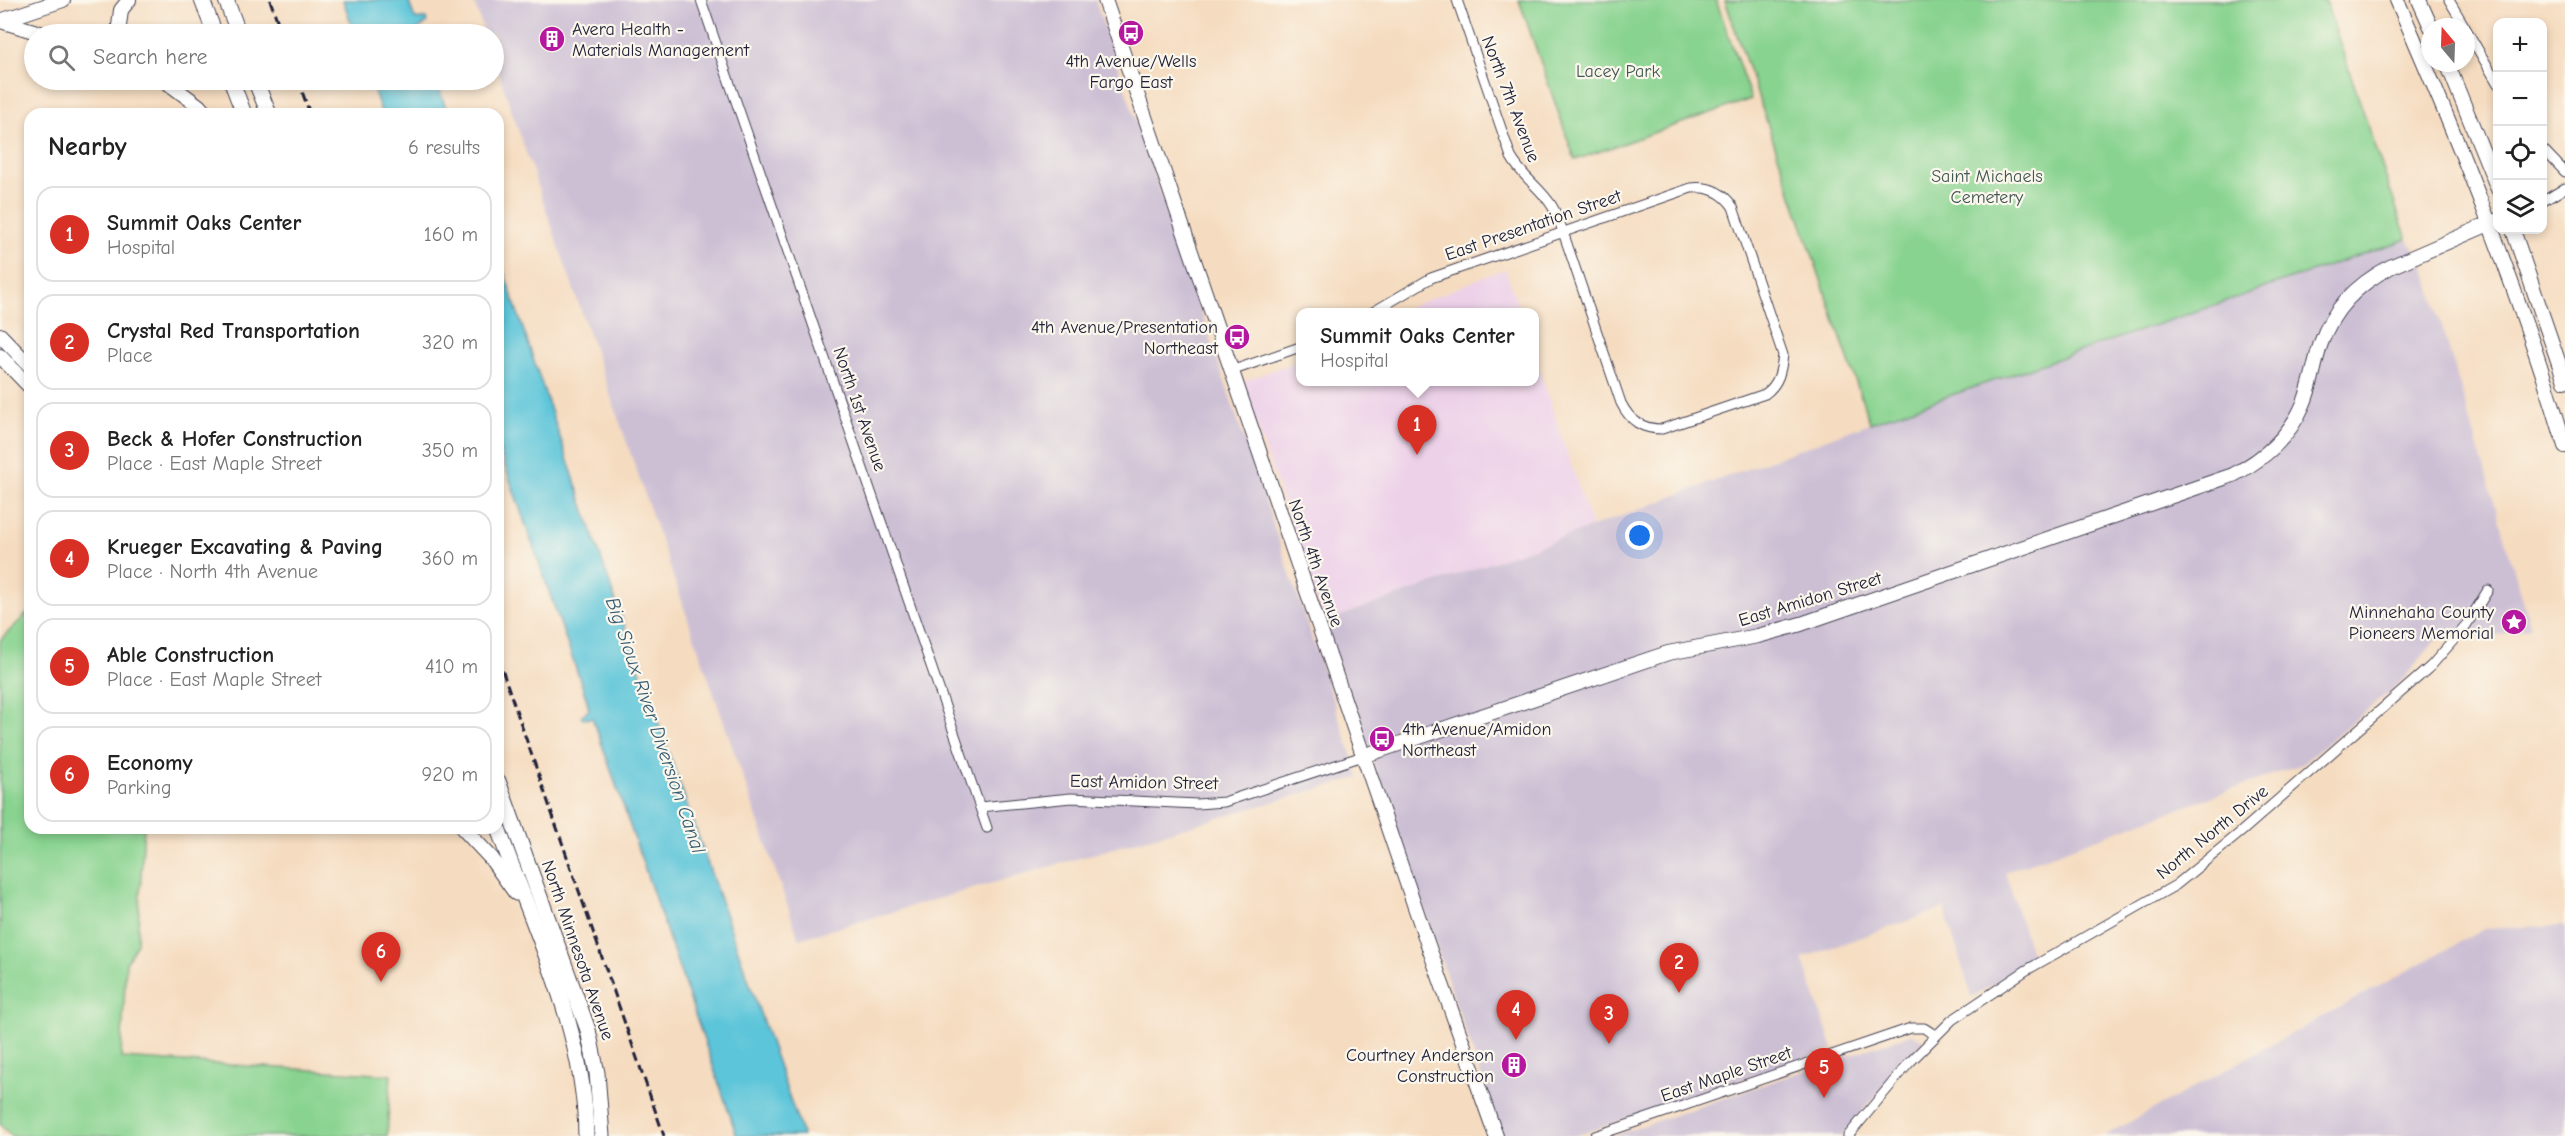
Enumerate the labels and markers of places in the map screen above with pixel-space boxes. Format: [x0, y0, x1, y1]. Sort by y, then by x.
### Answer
bus stop icon: 4th Avenue/Wells Fargo East [1116, 18, 1146, 48]
place label: Avera Health - Materials Management [572, 19, 750, 61]
building icon: Avera Health - Materials Management [537, 24, 567, 54]
place label: 4th Avenue/Wells Fargo East [1066, 51, 1196, 93]
place label: 4th Avenue/Presentation Northeast [1031, 317, 1219, 359]
bus stop icon: 4th Avenue/Presentation Northeast [1222, 322, 1252, 352]
pin: 1 [1398, 406, 1436, 455]
place label: Minnehaha County Pioneers Memorial [2349, 602, 2495, 644]
place icon: Minnehaha County Pioneers Memorial [2499, 607, 2529, 637]
place label: 4th Avenue/Amidon Northeast [1402, 719, 1551, 761]
bus stop icon: 4th Avenue/Amidon Northeast [1367, 724, 1397, 754]
pin: 6 [362, 932, 400, 982]
pin: 2 [1660, 944, 1698, 993]
pin: 4 [1496, 990, 1536, 1040]
pin: 3 [1590, 994, 1628, 1044]
place label: Courtney Anderson Construction [1346, 1045, 1494, 1087]
pin: 5 [1804, 1048, 1844, 1098]
building icon: Courtney Anderson Construction [1499, 1050, 1529, 1080]

